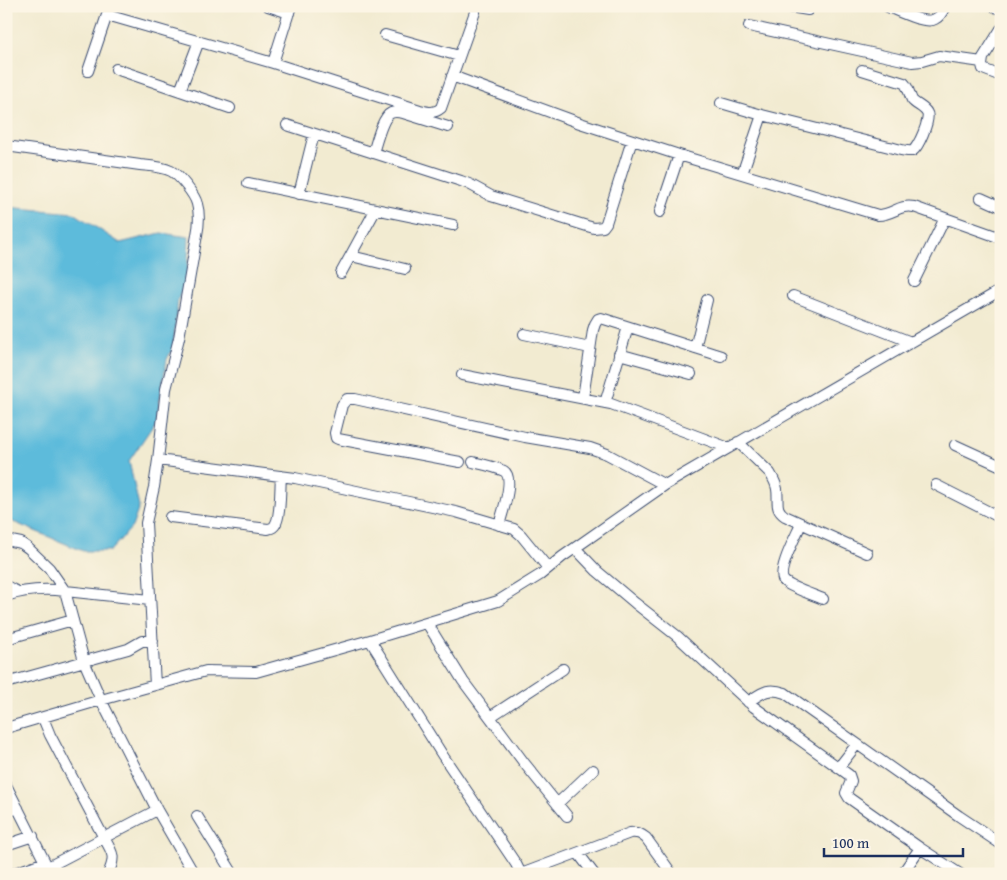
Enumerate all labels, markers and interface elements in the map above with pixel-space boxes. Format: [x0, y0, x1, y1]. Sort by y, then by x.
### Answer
scale bar [824, 825, 963, 857]
text: 100 m [832, 832, 870, 853]

